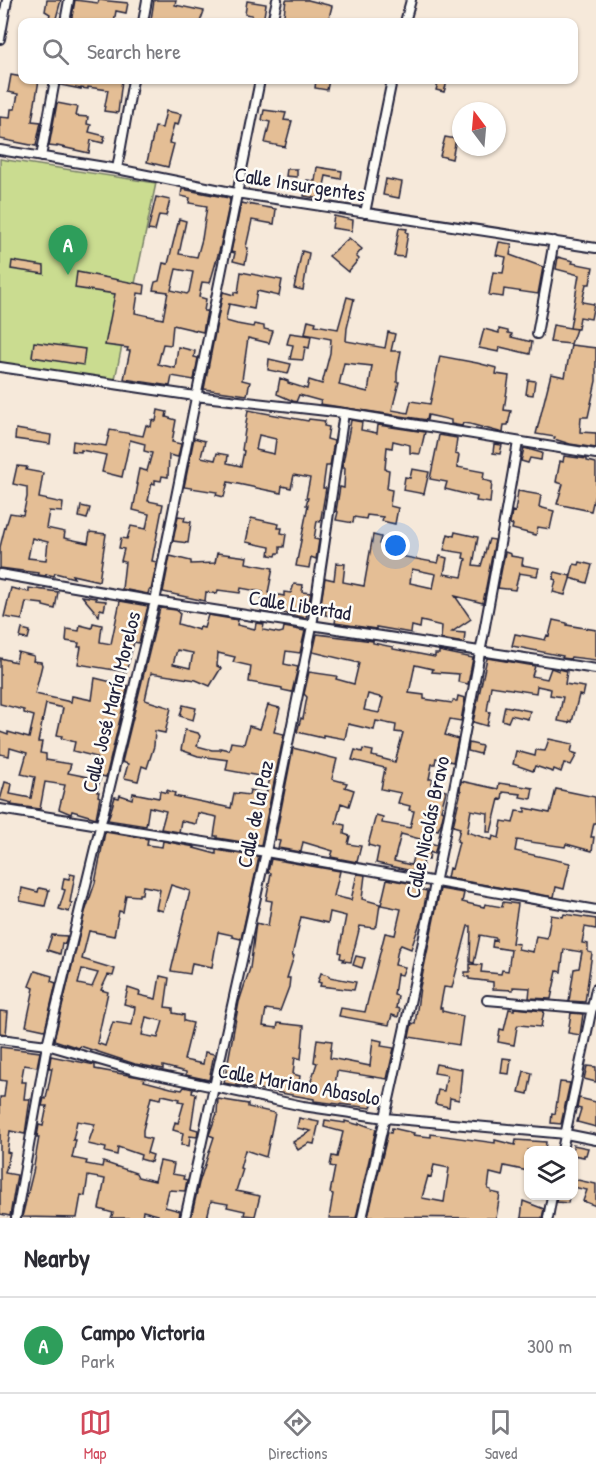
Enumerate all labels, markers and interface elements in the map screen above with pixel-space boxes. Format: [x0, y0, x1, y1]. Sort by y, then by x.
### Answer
search box [18, 18, 578, 84]
icon: search [39, 35, 72, 68]
text: Search here [87, 36, 181, 66]
north arrow [452, 102, 506, 156]
street label: Calle Insurgentes [233, 159, 367, 209]
pin: A [48, 226, 88, 275]
your location [381, 531, 410, 560]
street label: Calle Libertad [247, 583, 353, 627]
street label: Calle José María Morelos [74, 608, 148, 796]
street label: Calle Nicolás Bravo [398, 753, 456, 901]
street label: Calle de la Paz [229, 758, 281, 870]
street label: Calle Mariano Abasolo [216, 1055, 382, 1113]
map controls [524, 1146, 578, 1200]
button: layers [524, 1146, 578, 1200]
text: Nearby [24, 1240, 90, 1275]
text: Campo Victoria [81, 1317, 204, 1347]
text: A [39, 1332, 48, 1359]
text: 300 m [527, 1332, 572, 1359]
text: Park [81, 1347, 114, 1374]
tab: Map [79, 1406, 112, 1464]
tab: Directions [269, 1406, 327, 1464]
tab: Saved [484, 1406, 517, 1464]

